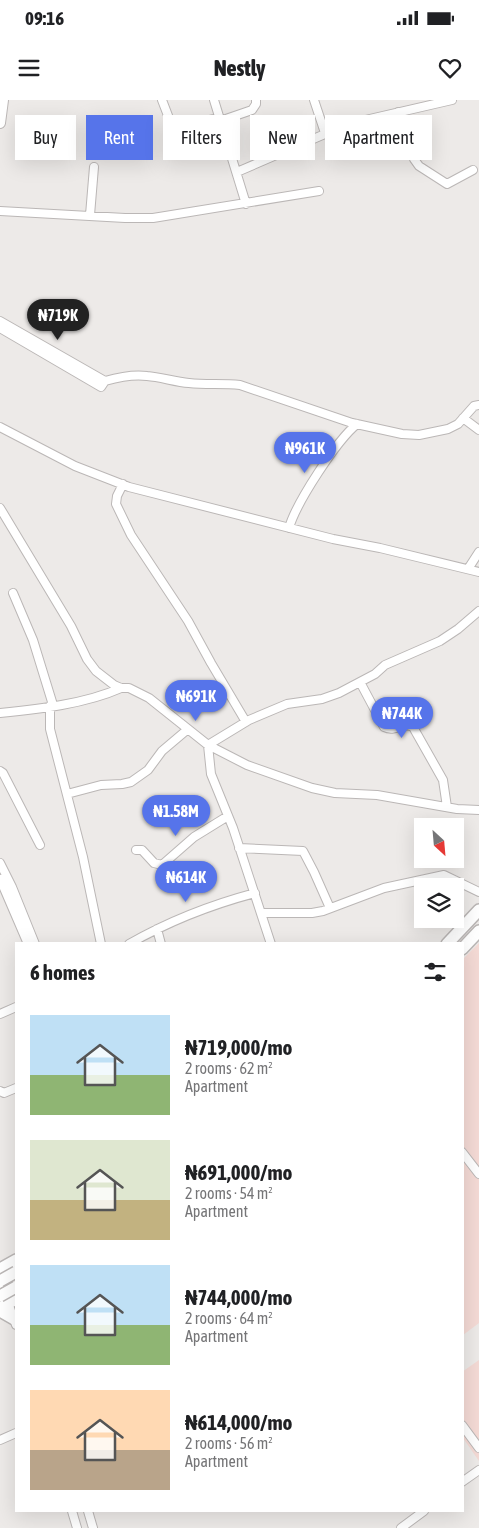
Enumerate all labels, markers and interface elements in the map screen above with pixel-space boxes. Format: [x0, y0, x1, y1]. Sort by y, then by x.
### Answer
text: 09:16 [25, 7, 64, 29]
icon: menu [15, 54, 43, 82]
icon: heart [436, 54, 464, 82]
text: Nestly [214, 55, 265, 81]
chip: Buy [15, 115, 76, 160]
chip: Rent [86, 115, 153, 160]
chip: Filters [163, 115, 240, 160]
chip: New [250, 115, 315, 160]
chip: Apartment [325, 115, 432, 160]
pin: ₦719K [23, 298, 93, 341]
text: ₦719K [38, 306, 78, 324]
pin: ₦961K [270, 432, 340, 474]
text: ₦961K [285, 439, 325, 457]
pin: ₦691K [161, 680, 231, 722]
text: ₦691K [176, 687, 216, 705]
pin: ₦744K [367, 696, 437, 739]
text: ₦744K [382, 704, 422, 722]
pin: ₦1.58M [135, 794, 217, 837]
text: ₦1.58M [153, 802, 199, 820]
north arrow [414, 818, 464, 868]
map controls [414, 818, 464, 928]
pin: ₦614K [151, 860, 221, 903]
text: ₦614K [166, 868, 206, 886]
button: layers [414, 878, 464, 928]
icon: filters [421, 958, 449, 986]
text: 6 homes [30, 960, 95, 984]
icon: home [70, 1035, 130, 1095]
text: ₦719,000/mo [185, 1035, 292, 1059]
text: 2 rooms · 62 m² [185, 1059, 273, 1077]
text: Apartment [185, 1077, 248, 1095]
icon: home [70, 1160, 130, 1220]
text: ₦691,000/mo [185, 1160, 292, 1184]
text: 2 rooms · 54 m² [185, 1184, 273, 1202]
text: Apartment [185, 1202, 248, 1220]
icon: home [70, 1285, 130, 1345]
text: ₦744,000/mo [185, 1285, 292, 1309]
text: 2 rooms · 64 m² [185, 1309, 273, 1327]
text: Apartment [185, 1327, 248, 1345]
icon: home [70, 1410, 130, 1470]
text: ₦614,000/mo [185, 1410, 292, 1434]
text: 2 rooms · 56 m² [185, 1434, 273, 1452]
text: Apartment [185, 1452, 248, 1470]

